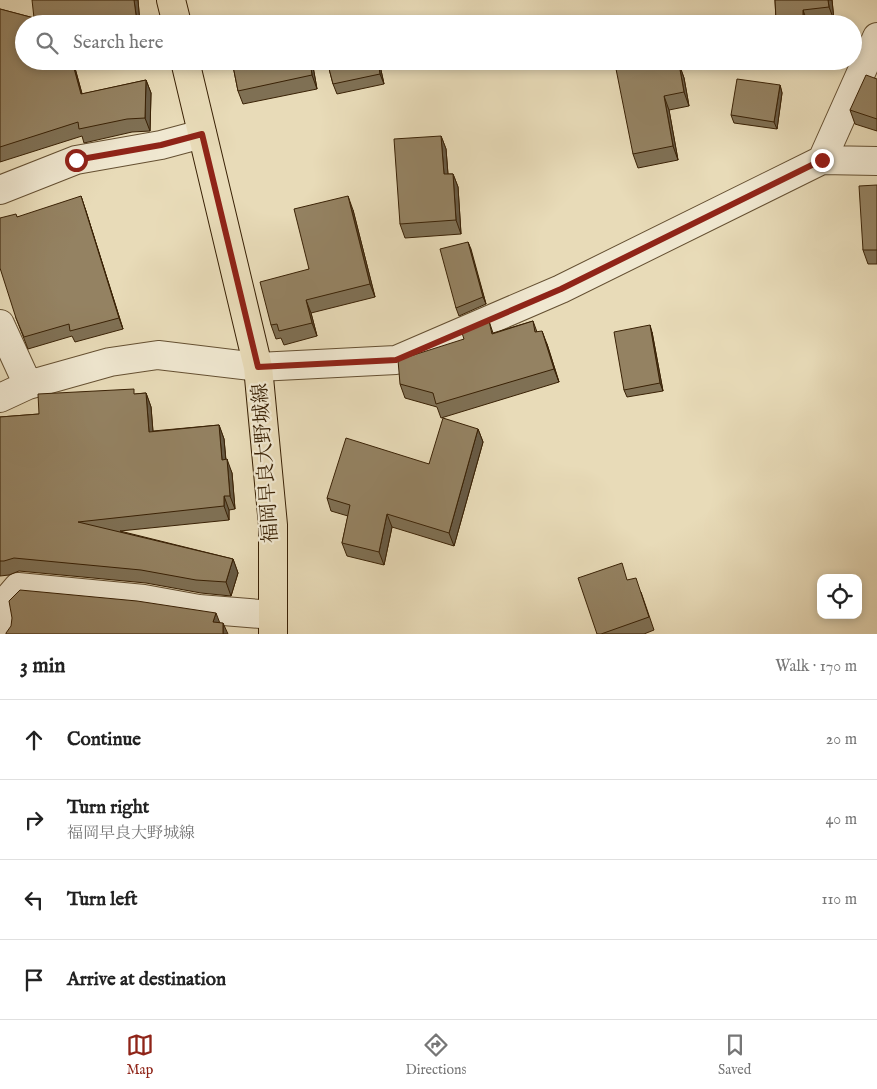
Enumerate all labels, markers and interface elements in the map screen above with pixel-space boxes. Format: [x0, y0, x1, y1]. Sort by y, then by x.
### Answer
search box [15, 15, 862, 70]
icon: search [33, 29, 61, 57]
text: Search here [73, 31, 164, 55]
route start [65, 149, 88, 172]
route end [811, 149, 834, 172]
street label: 福岡早良大野城線 [248, 382, 284, 544]
map controls [817, 574, 862, 619]
button: locate [817, 574, 862, 619]
text: 3 min [20, 653, 65, 680]
text: Walk · 170 m [775, 657, 857, 677]
icon: ahead [20, 726, 48, 754]
text: Continue [67, 728, 141, 752]
text: 20 m [826, 730, 857, 750]
text: Turn right [67, 796, 149, 820]
icon: right [20, 806, 48, 834]
text: 40 m [825, 810, 857, 830]
text: 福岡早良大野城線 [67, 824, 195, 844]
icon: left [20, 886, 48, 914]
text: Turn left [67, 888, 138, 912]
text: 110 m [821, 890, 857, 910]
icon: arrive [20, 966, 48, 994]
text: Arrive at destination [67, 968, 226, 992]
tab: Map [126, 1031, 154, 1079]
tab: Directions [405, 1031, 466, 1079]
tab: Saved [718, 1031, 751, 1079]

